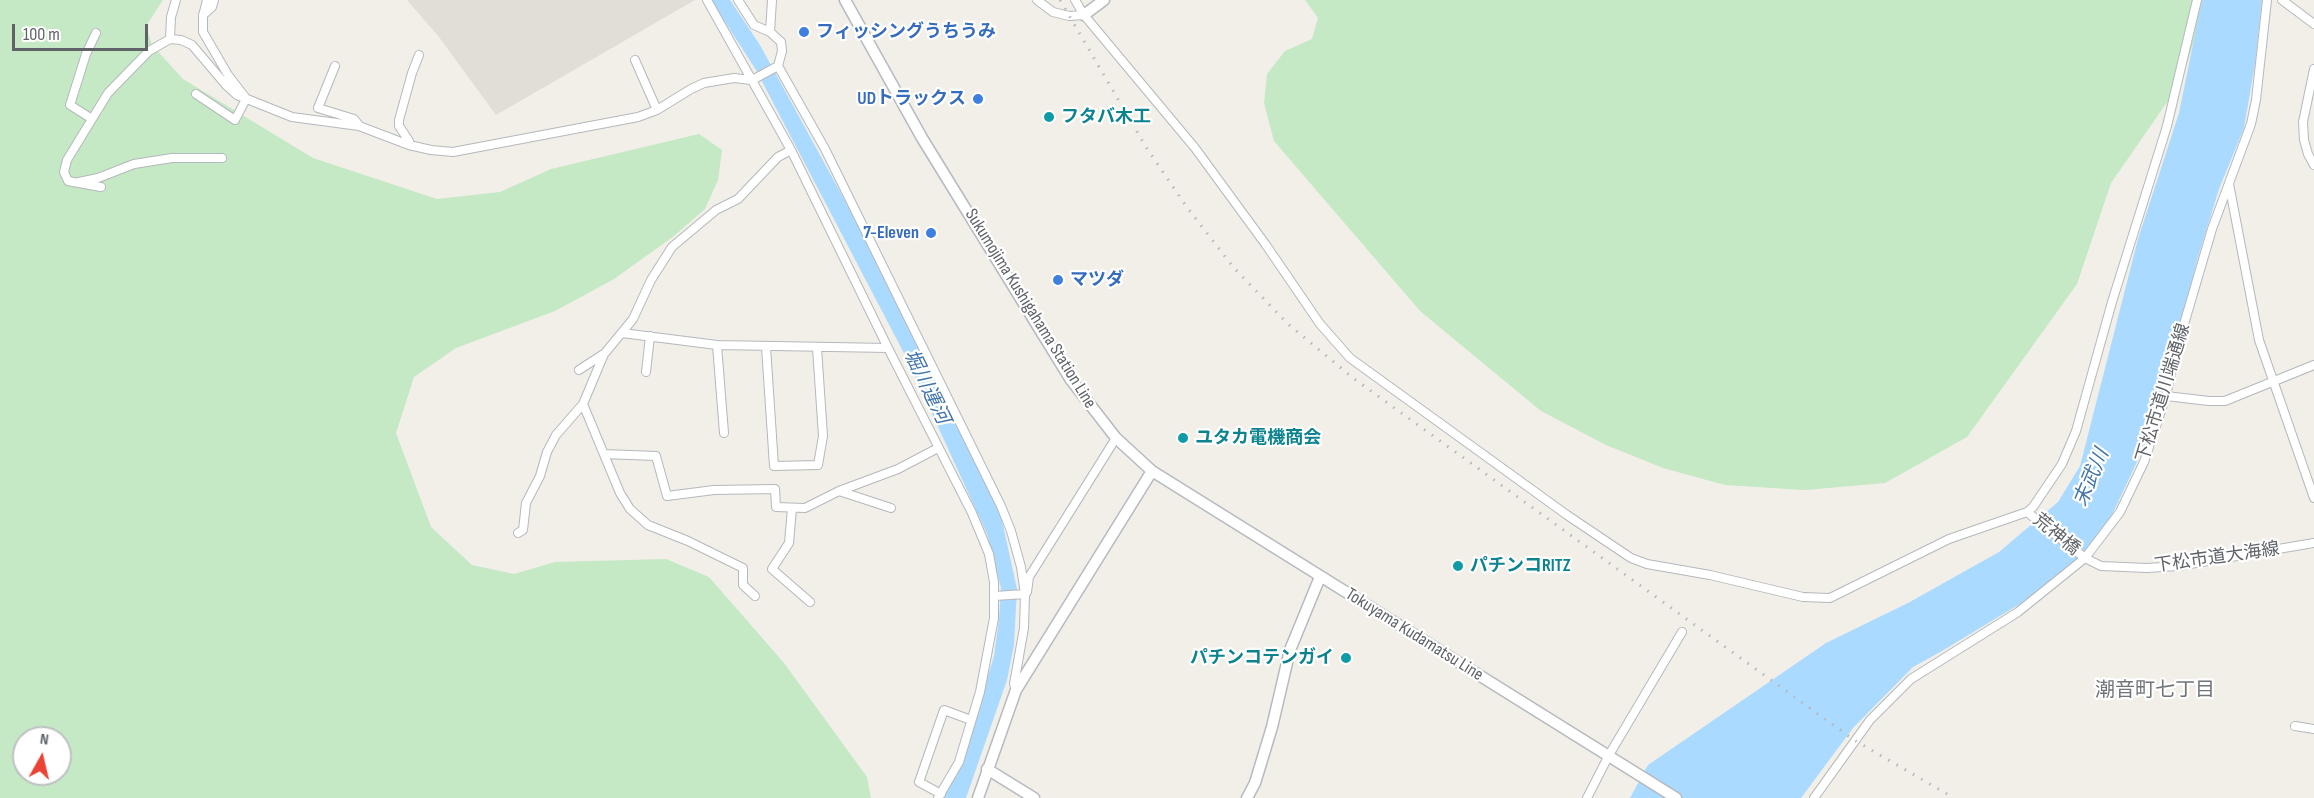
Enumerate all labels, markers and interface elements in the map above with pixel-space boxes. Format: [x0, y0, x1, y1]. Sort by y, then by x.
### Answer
scale bar [15, 12, 152, 50]
place label: フィッシングうちうみ [816, 21, 996, 43]
text: 100 m [23, 24, 60, 45]
marker: フィッシングうちうみ [797, 25, 811, 39]
place label: UDトラックス [857, 88, 966, 110]
marker: UDトラックス [971, 92, 985, 106]
place label: フタバ木工 [1061, 106, 1151, 128]
marker: フタバ木工 [1042, 110, 1056, 124]
street label: Sukumojima Kushigahama Station Line [960, 205, 1100, 413]
place label: 7-Eleven [863, 222, 919, 244]
marker: 7-Eleven [924, 226, 938, 240]
place label: マツダ [1070, 269, 1124, 291]
marker: マツダ [1051, 273, 1065, 287]
street label: 下松市道川端通線 [2133, 321, 2195, 465]
water label: 堀川運河 [898, 346, 954, 428]
place label: ユタカ電機商会 [1195, 427, 1321, 449]
marker: ユタカ電機商会 [1176, 431, 1190, 445]
water label: 末武川 [2069, 446, 2115, 510]
street label: 荒神橋 [2028, 510, 2084, 560]
street label: 下松市道大海線 [2153, 539, 2281, 577]
place label: パチンコRITZ [1470, 555, 1571, 577]
marker: パチンコRITZ [1451, 559, 1465, 573]
street label: Tokuyama Kudamatsu Line [1341, 584, 1487, 686]
place label: パチンコテンガイ [1190, 647, 1334, 669]
marker: パチンコテンガイ [1339, 651, 1353, 665]
district label: 潮音町七丁目 [2095, 679, 2215, 703]
north arrow [12, 726, 72, 786]
text: N [39, 730, 50, 750]

